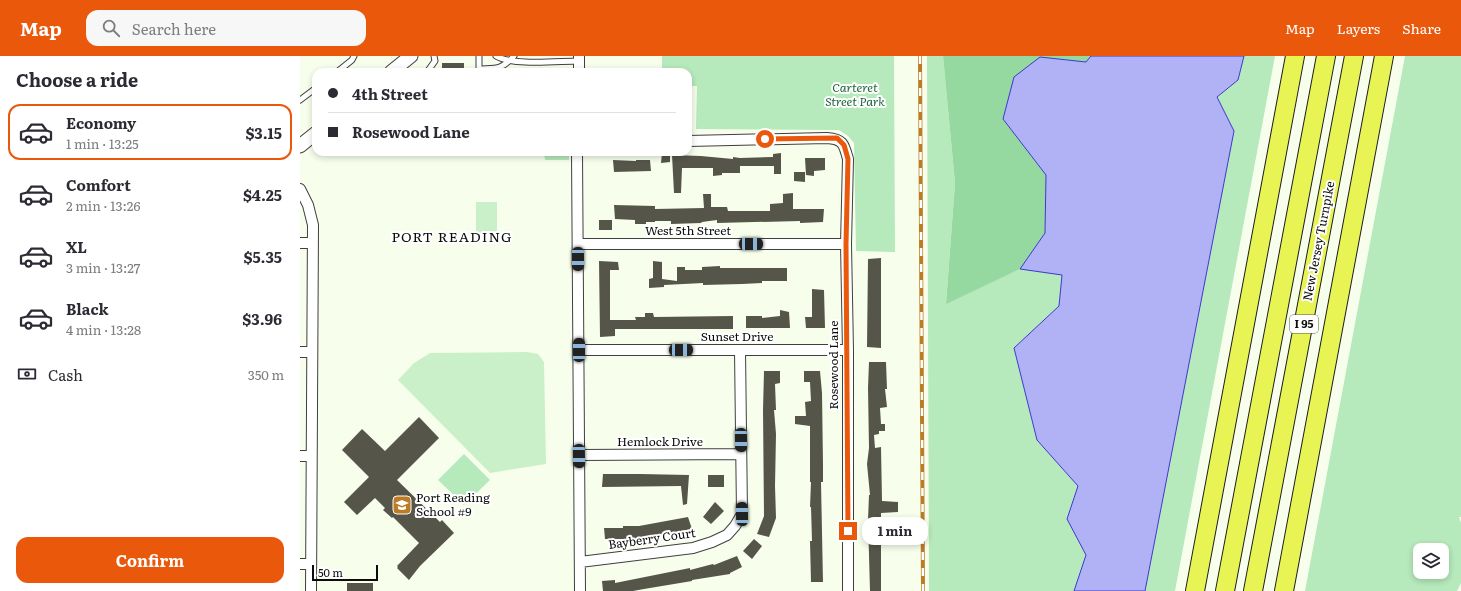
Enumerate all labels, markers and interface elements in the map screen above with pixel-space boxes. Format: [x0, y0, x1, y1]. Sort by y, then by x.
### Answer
search box [86, 10, 366, 46]
text: Map [20, 14, 62, 42]
icon: search [100, 17, 122, 39]
text: Search here [132, 17, 216, 40]
text: Map [1285, 18, 1315, 38]
text: Layers [1337, 18, 1380, 38]
text: Share [1402, 18, 1441, 38]
text: Choose a ride [16, 66, 138, 93]
park label: Carteret Street Park [825, 78, 885, 110]
text: 4th Street [352, 82, 428, 105]
text: Economy [66, 111, 136, 134]
icon: car [18, 114, 54, 150]
text: Rosewood Lane [352, 120, 470, 143]
text: $3.15 [245, 121, 282, 144]
route start [756, 130, 774, 148]
text: 1 min · 13:25 [66, 134, 139, 153]
text: Comfort [66, 173, 131, 196]
icon: car [18, 176, 54, 212]
street label: New Jersey Turnpike [1298, 179, 1338, 302]
text: $4.25 [243, 183, 282, 206]
text: 2 min · 13:26 [66, 196, 140, 215]
street label: West 5th Street [645, 221, 731, 239]
district label: PORT READING [391, 226, 513, 246]
text: XL [66, 235, 87, 258]
icon: car [18, 238, 54, 274]
car [739, 238, 763, 250]
text: $5.35 [244, 245, 282, 268]
car [572, 247, 584, 271]
text: 3 min · 13:27 [66, 258, 140, 277]
text: Black [66, 297, 109, 320]
icon: car [18, 300, 54, 336]
text: $3.96 [242, 307, 282, 330]
road number: I 95 [1290, 315, 1318, 333]
text: 4 min · 13:28 [66, 320, 141, 339]
street label: Rosewood Lane [824, 321, 842, 409]
street label: Sunset Drive [701, 327, 773, 345]
car [573, 338, 585, 362]
car [669, 344, 693, 356]
icon: cash [16, 363, 38, 385]
text: Cash [48, 363, 83, 386]
text: 350 m [248, 365, 284, 384]
car [735, 428, 747, 452]
street label: Hemlock Drive [617, 432, 703, 450]
car [573, 444, 585, 468]
place label: Port Reading School #9 [416, 488, 490, 520]
school or university icon: Port Reading School #9 [391, 494, 413, 516]
car [736, 502, 748, 526]
callout: 1 min [862, 517, 928, 545]
text: 1 min [878, 521, 912, 540]
route end [839, 522, 857, 540]
street label: Bayberry Court [607, 523, 697, 553]
button: Confirm [16, 537, 284, 583]
map controls [1413, 543, 1449, 579]
button: layers [1413, 543, 1449, 579]
scale bar [312, 563, 378, 582]
text: 50 m [318, 564, 343, 580]

